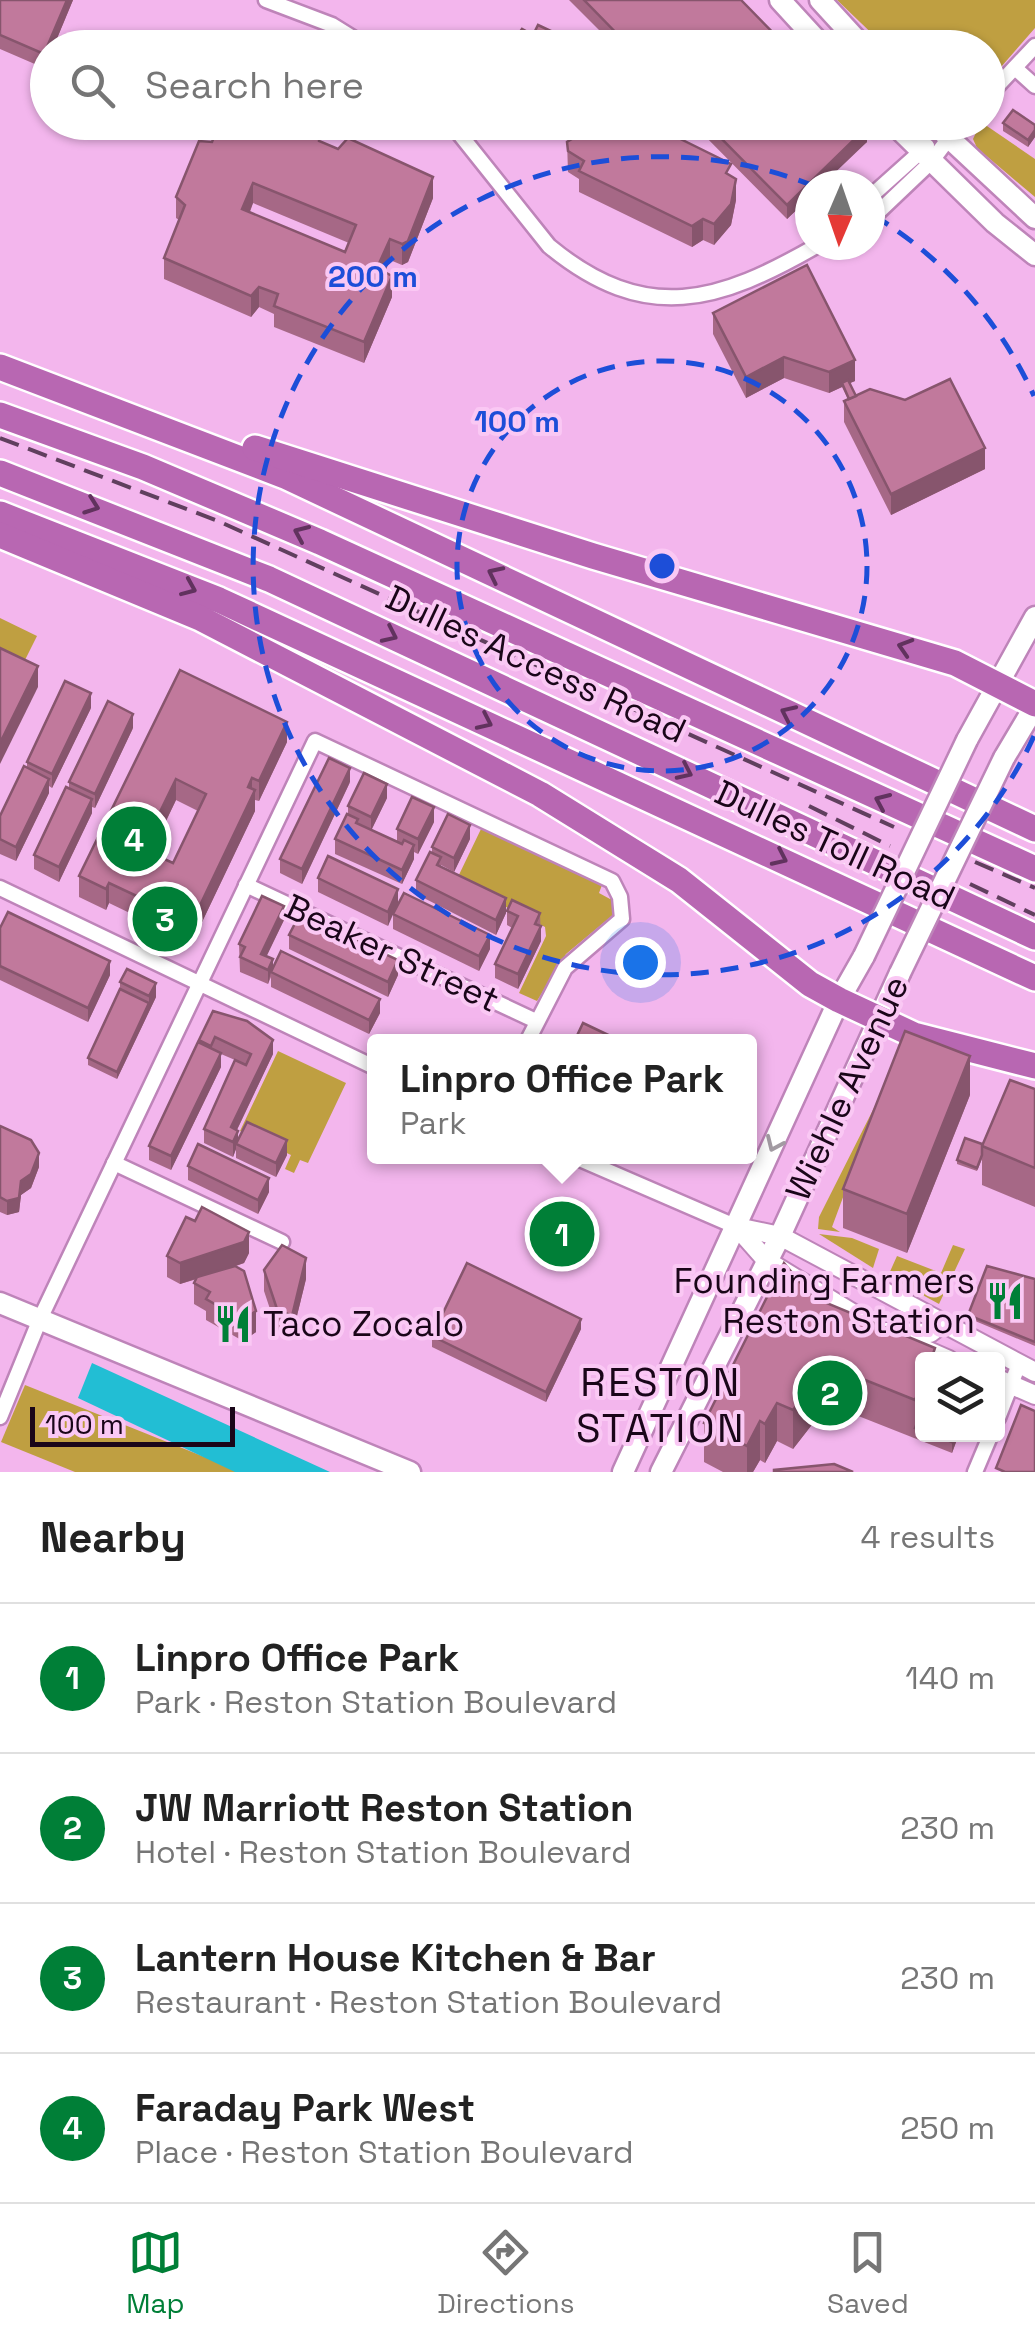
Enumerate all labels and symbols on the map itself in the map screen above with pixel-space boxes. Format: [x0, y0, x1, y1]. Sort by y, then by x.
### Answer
north arrow [795, 170, 885, 260]
text: 200 m [328, 257, 418, 296]
text: 100 m [474, 402, 560, 441]
one-way arrow [82, 494, 99, 515]
one-way arrow [293, 525, 311, 545]
centre of rings [644, 548, 680, 584]
one-way arrow [487, 566, 505, 586]
street label: Dulles Access Road [379, 575, 693, 753]
one-way arrow [179, 576, 197, 596]
one-way arrow [380, 622, 398, 642]
one-way arrow [897, 638, 914, 659]
one-way arrow [780, 706, 798, 726]
one-way arrow [475, 709, 493, 729]
one-way arrow [675, 759, 693, 779]
street label: Dulles Toll Road [708, 770, 962, 920]
one-way arrow [874, 793, 892, 813]
pin: 4 [102, 802, 166, 876]
one-way arrow [770, 846, 788, 866]
pin: 3 [132, 882, 198, 956]
street label: Beaker Street [278, 884, 506, 1022]
your location [615, 937, 666, 988]
street label: Wiehle Avenue [776, 969, 918, 1207]
one-way arrow [766, 1134, 786, 1152]
pin: 1 [530, 1196, 594, 1272]
place label: Founding Farmers Reston Station [674, 1259, 975, 1343]
restaurant icon: Founding Farmers Reston Station [984, 1280, 1026, 1322]
place label: Taco Zocalo [263, 1302, 464, 1346]
restaurant icon: Taco Zocalo [212, 1303, 254, 1345]
pin: 2 [798, 1356, 862, 1430]
district label: RESTON STATION [576, 1357, 746, 1454]
scale bar [30, 1402, 235, 1446]

